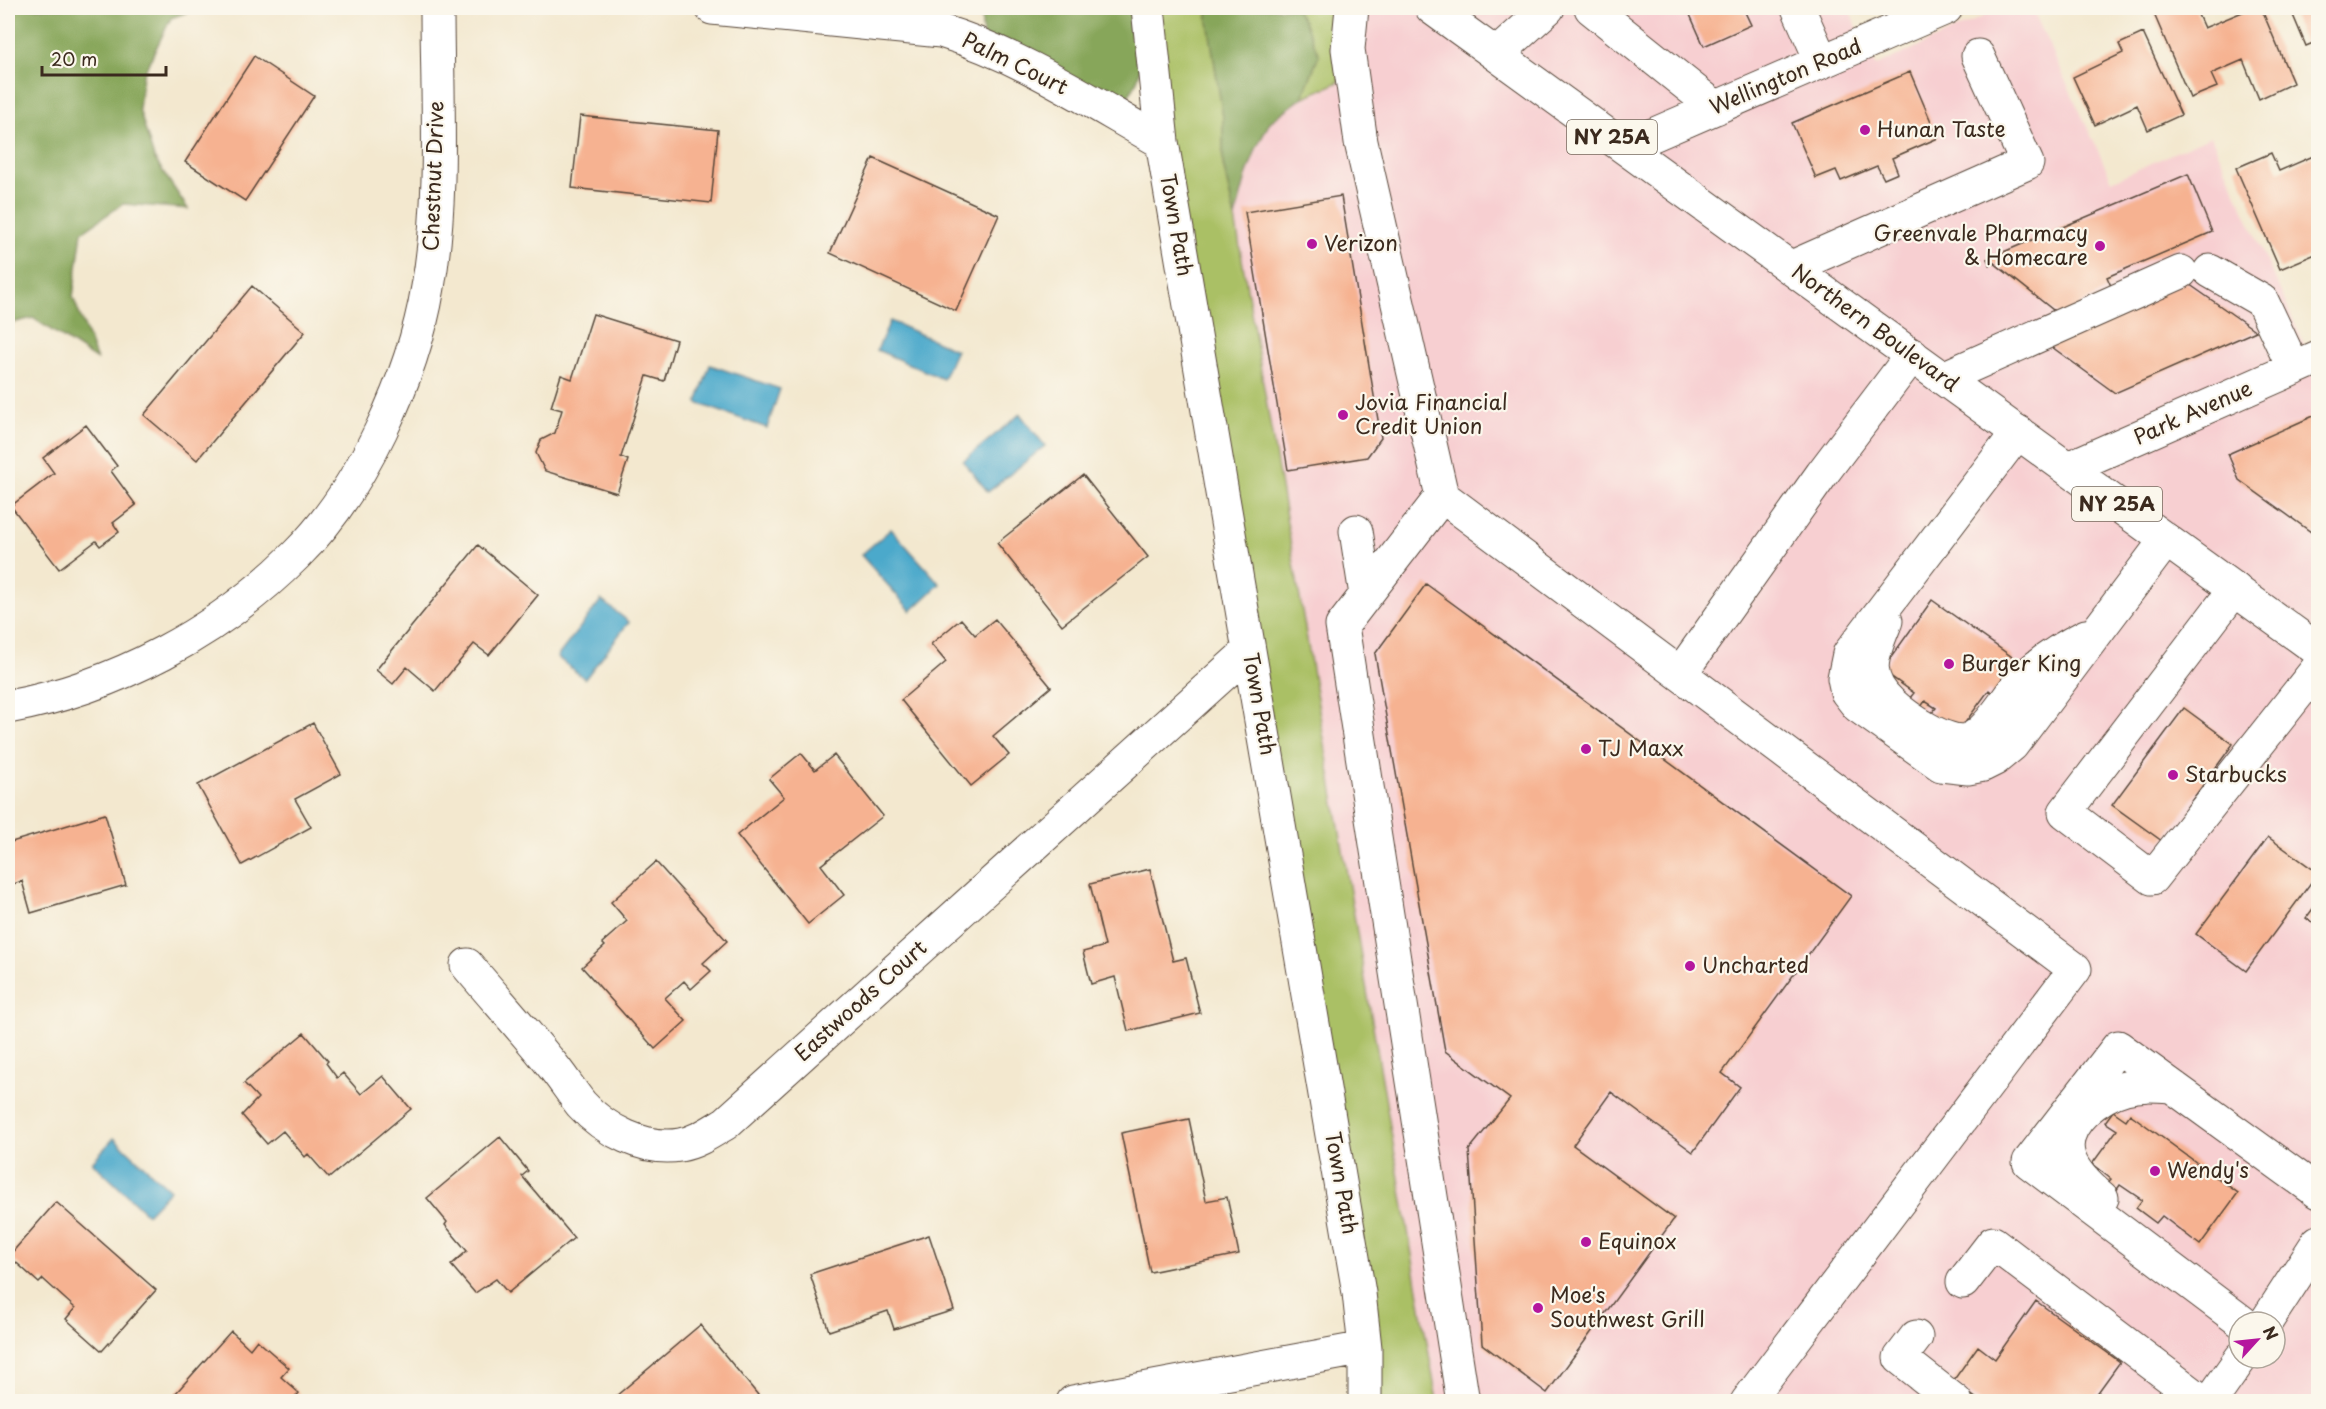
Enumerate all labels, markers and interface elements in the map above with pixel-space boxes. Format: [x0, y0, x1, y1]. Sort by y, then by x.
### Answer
street label: Palm Court [958, 23, 1074, 102]
street label: Wellington Road [1704, 29, 1866, 122]
scale bar [42, 39, 166, 77]
text: 20 m [51, 45, 97, 72]
street label: Chestnut Drive [413, 100, 451, 252]
place label: Hunan Taste [1877, 112, 2006, 144]
road number: NY 25A [1567, 120, 1657, 154]
marker: Hunan Taste [1858, 123, 1872, 137]
street label: Town Path [1153, 171, 1203, 278]
place label: Greenvale Pharmacy & Homecare [1874, 216, 2088, 272]
place label: Verizon [1324, 226, 1398, 258]
marker: Verizon [1305, 237, 1319, 251]
marker: Greenvale Pharmacy & Homecare [2093, 239, 2107, 253]
street label: Northern Boulevard [1786, 255, 1967, 398]
street label: Park Avenue [2128, 371, 2257, 452]
place label: Jovia Financial Credit Union [1355, 385, 1508, 441]
marker: Jovia Financial Credit Union [1336, 408, 1350, 422]
road number: NY 25A [2072, 487, 2162, 521]
place label: Burger King [1961, 646, 2081, 678]
street label: Town Path [1236, 650, 1286, 757]
marker: Burger King [1942, 657, 1956, 671]
place label: TJ Maxx [1598, 731, 1684, 763]
marker: TJ Maxx [1579, 742, 1593, 756]
place label: Starbucks [2185, 757, 2287, 789]
marker: Starbucks [2166, 768, 2180, 782]
street label: Eastwoods Court [786, 931, 933, 1068]
place label: Uncharted [1702, 948, 1809, 980]
marker: Uncharted [1683, 959, 1697, 973]
street label: Town Path [1318, 1129, 1368, 1236]
place label: Wendy's [2167, 1153, 2249, 1185]
marker: Wendy's [2148, 1164, 2162, 1178]
place label: Equinox [1598, 1224, 1677, 1256]
marker: Equinox [1579, 1235, 1593, 1249]
place label: Moe's Southwest Grill [1550, 1278, 1705, 1334]
marker: Moe's Southwest Grill [1531, 1301, 1545, 1315]
north arrow [2227, 1310, 2287, 1370]
text: N [2258, 1322, 2285, 1344]

